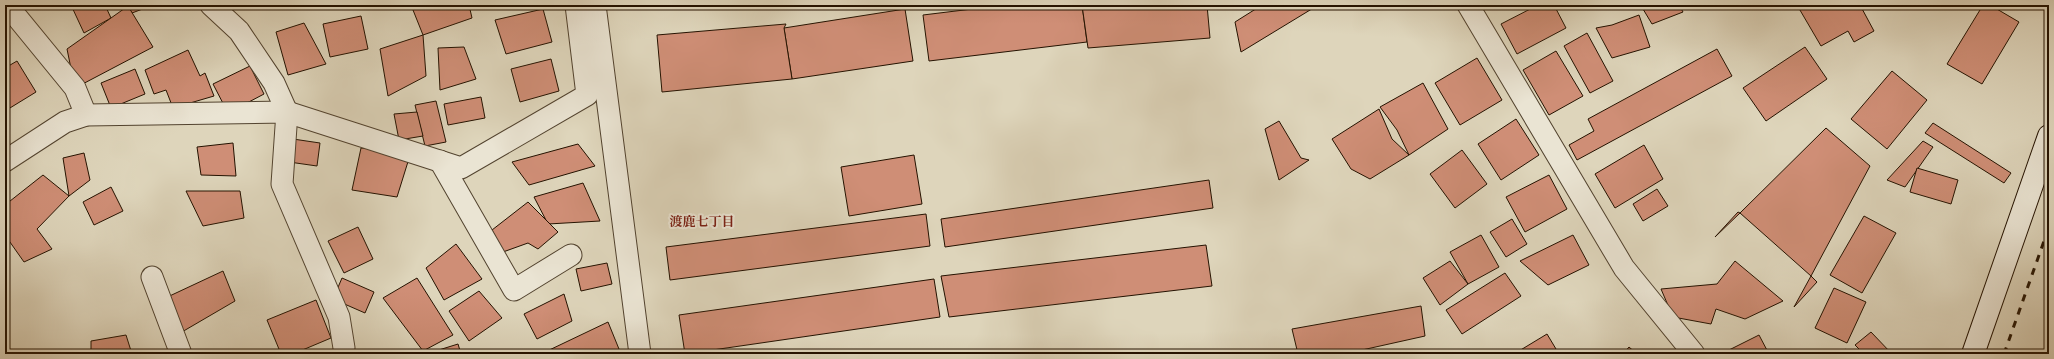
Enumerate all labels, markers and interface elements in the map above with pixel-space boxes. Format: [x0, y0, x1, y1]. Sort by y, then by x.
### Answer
district label: 渡鹿七丁目 [669, 214, 735, 229]

